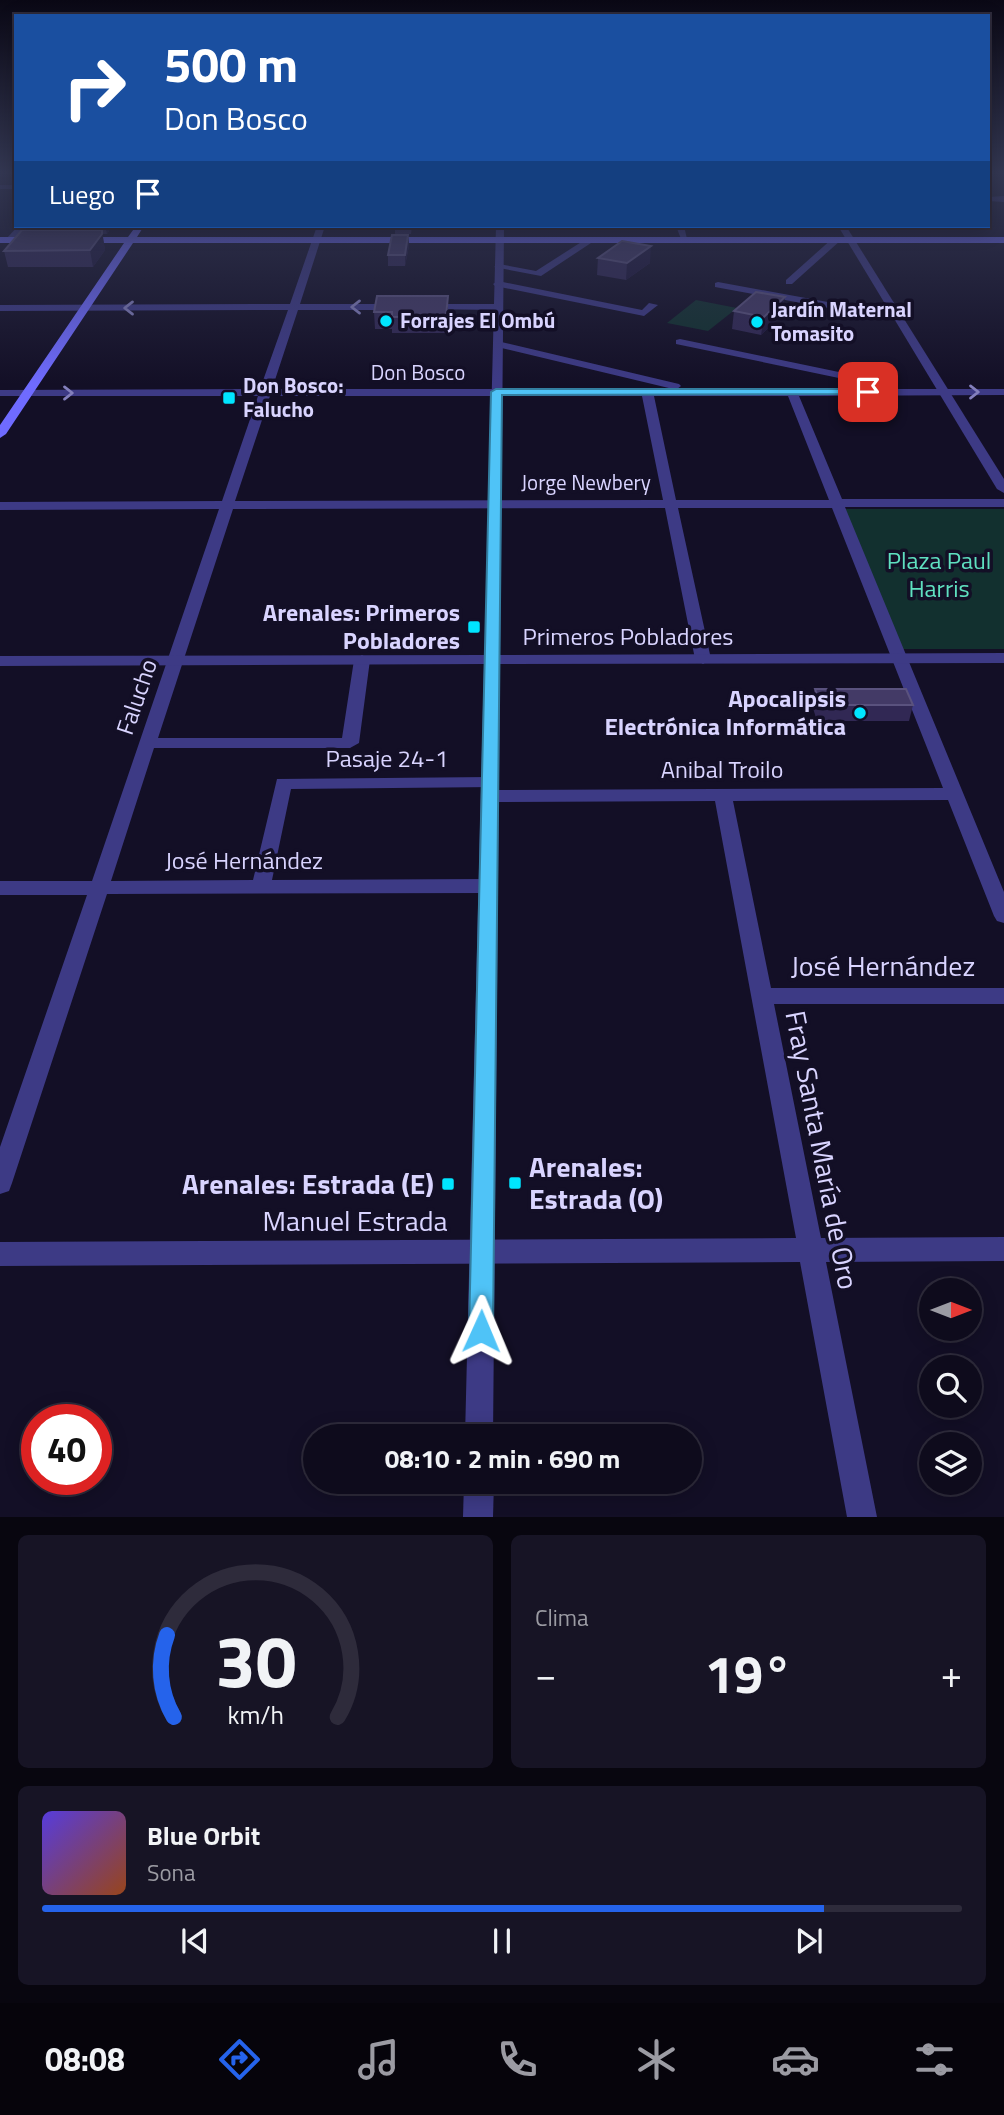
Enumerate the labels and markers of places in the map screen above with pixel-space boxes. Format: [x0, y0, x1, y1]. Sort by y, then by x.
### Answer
place label: Jardín Maternal Tomasito [771, 293, 912, 349]
place label: Forrajes El Ombú [400, 304, 555, 336]
marker: Forrajes El Ombú [378, 313, 394, 329]
marker: Jardín Maternal Tomasito [749, 314, 765, 330]
pin [838, 362, 898, 422]
place label: Don Bosco: Falucho [243, 369, 344, 425]
marker: Don Bosco: Falucho [221, 390, 237, 406]
place label: Arenales: Primeros Pobladores [263, 594, 460, 658]
marker: Arenales: Primeros Pobladores [466, 619, 482, 635]
place label: Apocalipsis Electrónica Informática [605, 680, 846, 744]
marker: Apocalipsis Electrónica Informática [852, 705, 868, 721]
place label: Arenales: Estrada (O) [529, 1145, 663, 1220]
place label: Arenales: Estrada (E) [182, 1162, 434, 1205]
marker: Arenales: Estrada (O) [507, 1175, 523, 1191]
marker: Arenales: Estrada (E) [440, 1176, 456, 1192]

